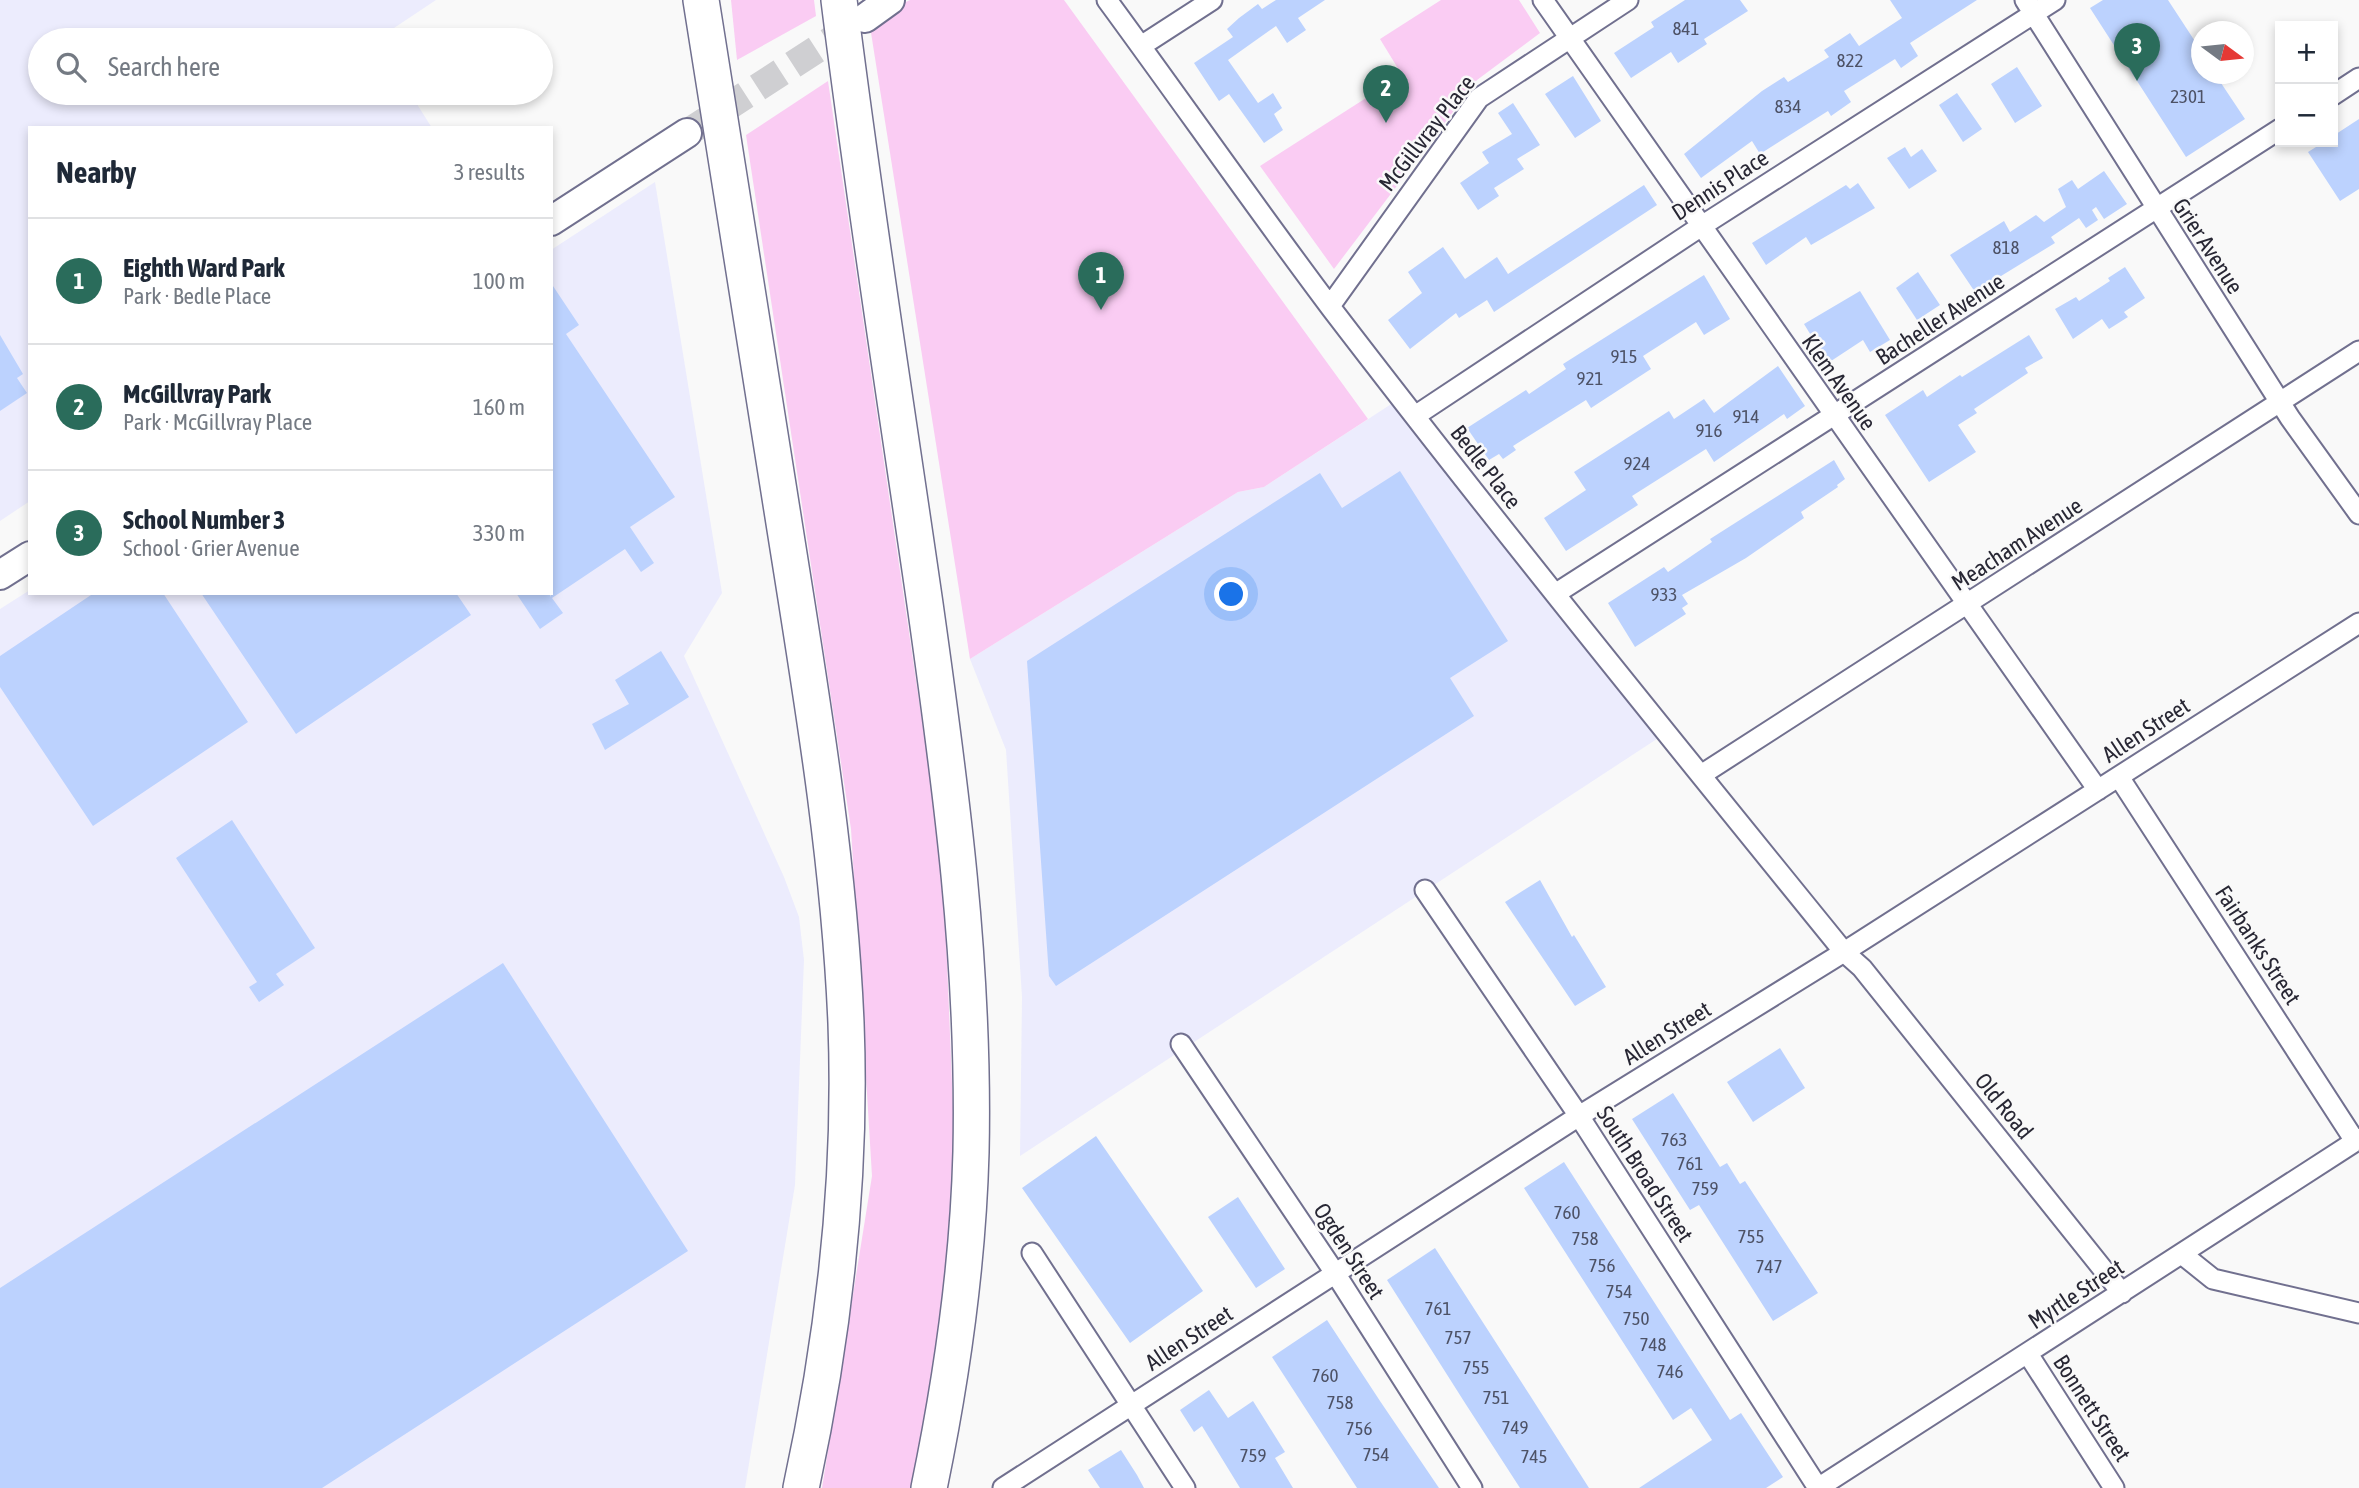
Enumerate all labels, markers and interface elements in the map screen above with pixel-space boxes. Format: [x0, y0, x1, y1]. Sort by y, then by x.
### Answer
house number: 841 [1673, 17, 1699, 39]
north arrow [2191, 21, 2254, 84]
map controls [2275, 21, 2338, 147]
button: + [2275, 21, 2338, 84]
pin: 3 [2114, 23, 2160, 81]
search box [28, 28, 553, 105]
icon: search [52, 48, 90, 86]
house number: 822 [1837, 49, 1863, 71]
text: Search here [108, 52, 220, 82]
pin: 2 [1363, 65, 1409, 123]
street label: McGillvray Place [1374, 70, 1480, 196]
button: − [2275, 84, 2338, 147]
house number: 2301 [2170, 85, 2206, 107]
house number: 834 [1775, 95, 1801, 117]
street label: Dennis Place [1667, 144, 1773, 226]
text: Nearby [56, 155, 136, 189]
text: 3 results [454, 159, 525, 185]
street label: Grier Avenue [2168, 194, 2248, 298]
house number: 818 [1993, 236, 2019, 258]
pin: 1 [1078, 252, 1124, 310]
text: Eighth Ward Park [123, 253, 285, 283]
text: 1 [74, 268, 84, 294]
text: 100 m [473, 268, 525, 294]
street label: Bacheller Avenue [1871, 268, 2009, 370]
text: Park · Bedle Place [123, 283, 271, 309]
street label: Klem Avenue [1797, 329, 1881, 435]
house number: 915 [1611, 345, 1637, 367]
house number: 921 [1577, 367, 1603, 389]
text: McGillvray Park [123, 379, 271, 409]
text: 2 [74, 394, 84, 420]
text: 160 m [473, 394, 525, 420]
house number: 914 [1733, 405, 1759, 427]
text: Park · McGillvray Place [123, 409, 312, 435]
house number: 916 [1696, 419, 1722, 441]
street label: Bedle Place [1445, 420, 1527, 514]
house number: 924 [1624, 452, 1650, 474]
street label: Meacham Avenue [1947, 492, 2087, 596]
text: School Number 3 [123, 505, 285, 535]
text: 3 [74, 520, 84, 546]
text: 330 m [473, 520, 525, 546]
text: School · Grier Avenue [123, 535, 300, 561]
your location [1214, 577, 1248, 611]
house number: 933 [1651, 583, 1677, 605]
street label: Allen Street [2098, 692, 2194, 768]
street label: Fairbanks Street [2210, 881, 2306, 1009]
street label: Allen Street [1618, 996, 1716, 1070]
street label: Old Road [1970, 1068, 2038, 1144]
street label: South Broad Street [1592, 1101, 1698, 1247]
house number: 763 [1661, 1128, 1687, 1150]
house number: 761 [1677, 1152, 1703, 1174]
house number: 759 [1692, 1177, 1718, 1199]
street label: Ogden Street [1308, 1198, 1390, 1304]
house number: 760 [1554, 1201, 1580, 1223]
house number: 755 [1738, 1225, 1764, 1247]
house number: 758 [1572, 1227, 1598, 1249]
house number: 756 [1589, 1254, 1615, 1276]
street label: Myrtle Street [2024, 1254, 2128, 1334]
house number: 747 [1756, 1255, 1782, 1277]
house number: 754 [1606, 1280, 1632, 1302]
house number: 761 [1425, 1297, 1451, 1319]
street label: Allen Street [1141, 1300, 1237, 1376]
house number: 750 [1623, 1307, 1649, 1329]
house number: 757 [1445, 1326, 1471, 1348]
house number: 748 [1640, 1333, 1666, 1355]
street label: Bonnett Street [2048, 1350, 2136, 1466]
house number: 755 [1463, 1356, 1489, 1378]
house number: 746 [1657, 1360, 1683, 1382]
house number: 760 [1312, 1364, 1338, 1386]
house number: 751 [1483, 1386, 1509, 1408]
house number: 758 [1327, 1391, 1353, 1413]
house number: 749 [1502, 1416, 1528, 1438]
house number: 756 [1346, 1417, 1372, 1439]
house number: 754 [1363, 1443, 1389, 1465]
house number: 759 [1240, 1444, 1266, 1466]
house number: 745 [1521, 1445, 1547, 1467]

